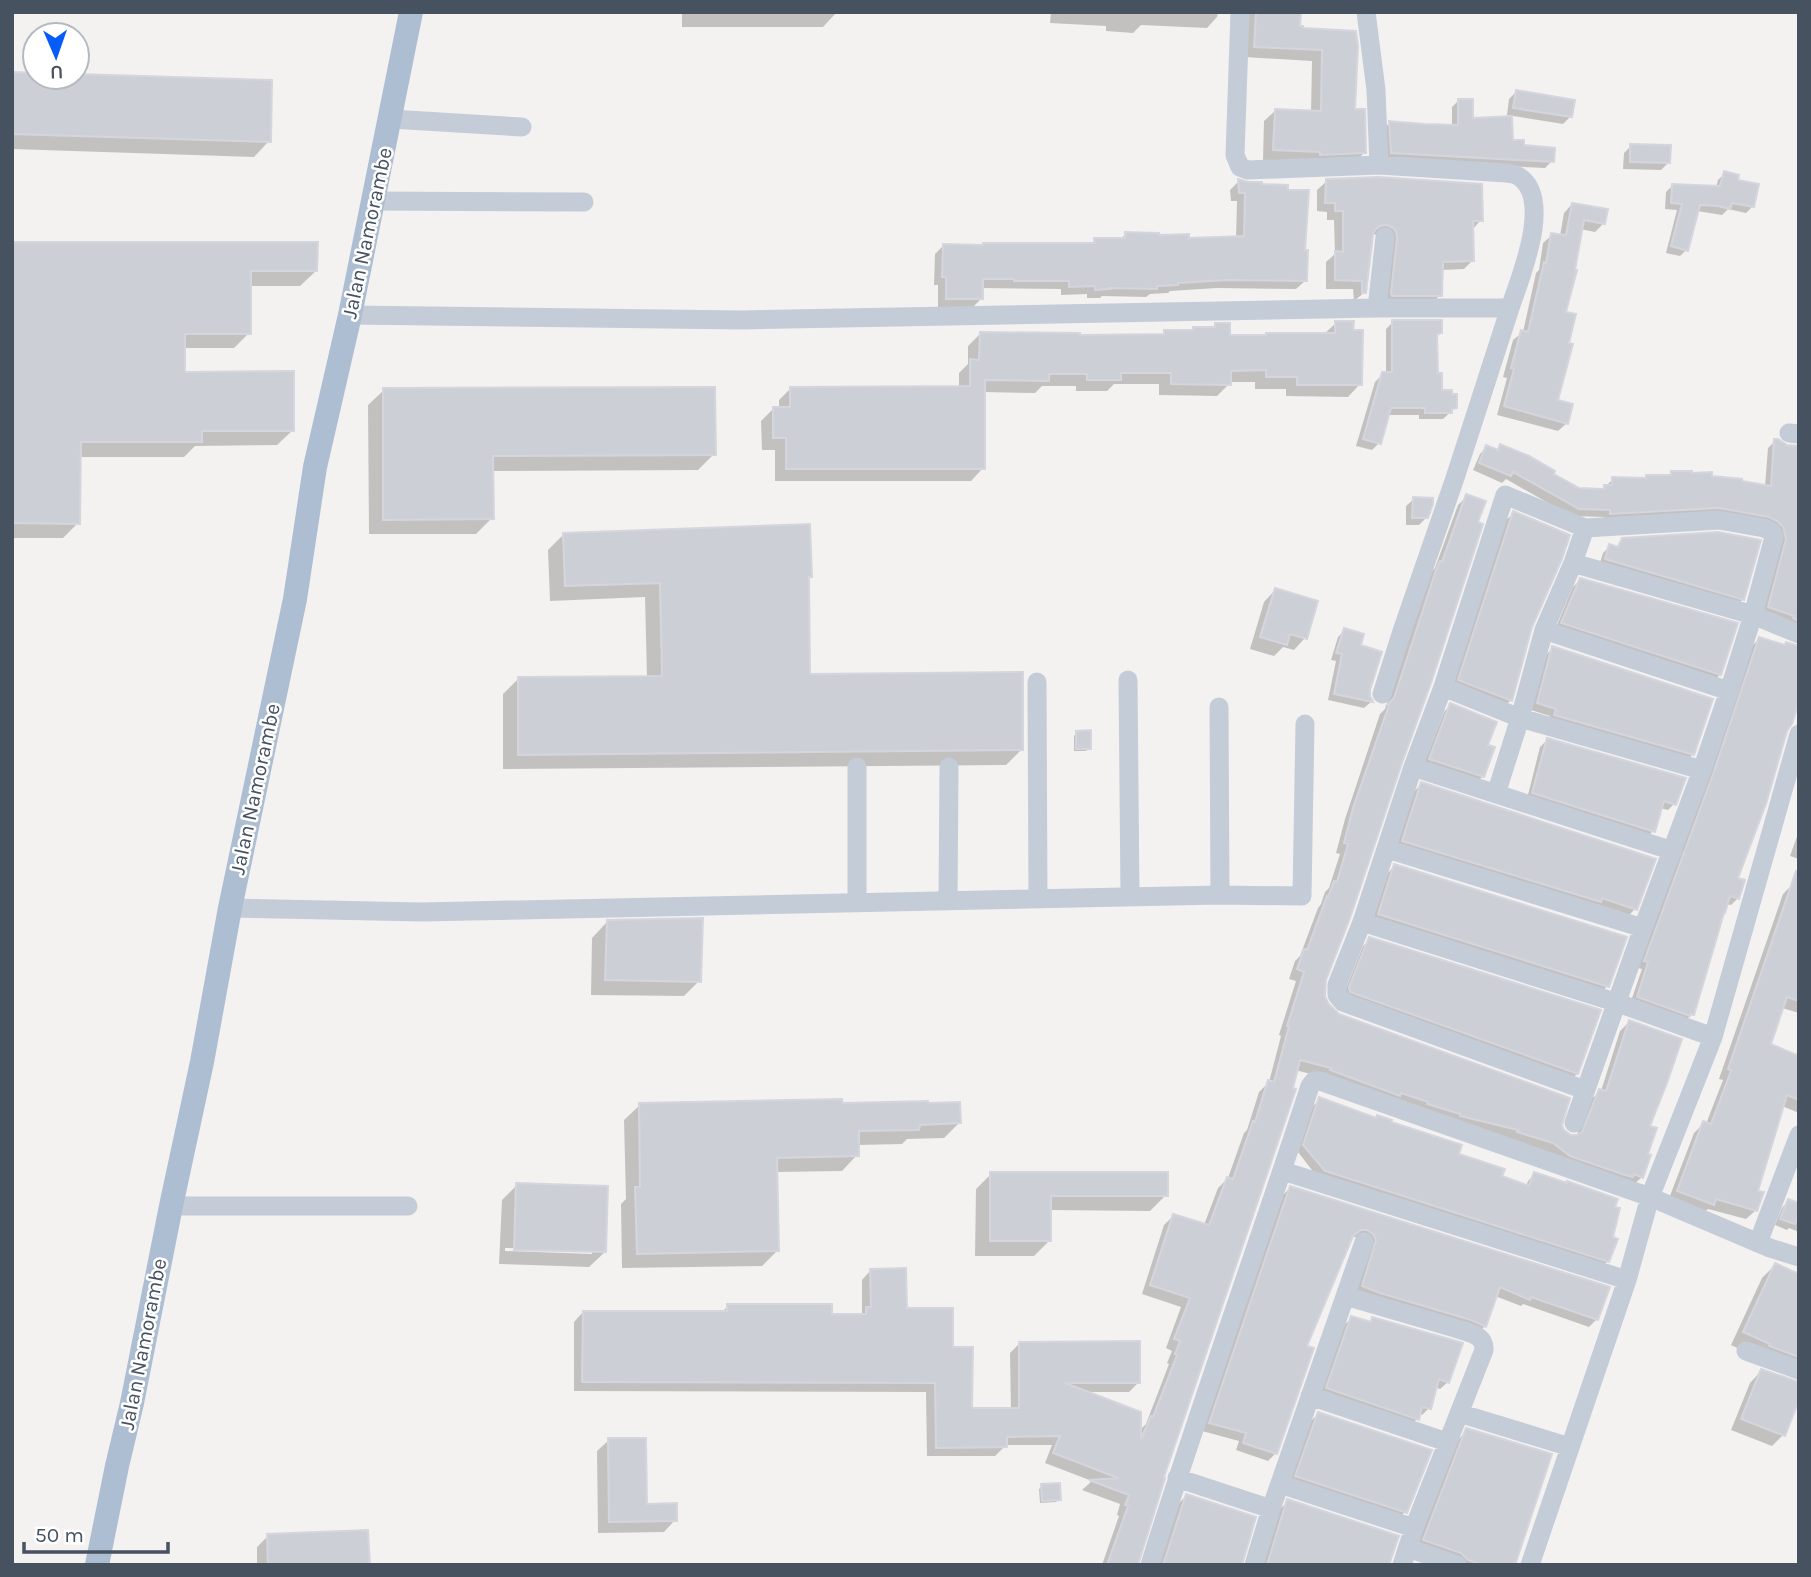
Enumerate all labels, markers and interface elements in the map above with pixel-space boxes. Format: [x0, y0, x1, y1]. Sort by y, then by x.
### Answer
north arrow [21, 21, 91, 91]
text: U [50, 61, 64, 83]
street label: Jalan Namorambe [337, 145, 397, 321]
street label: Jalan Namorambe [225, 701, 285, 877]
street label: Jalan Namorambe [115, 1256, 171, 1432]
scale bar [24, 1510, 168, 1554]
text: 50 m [35, 1523, 84, 1547]

